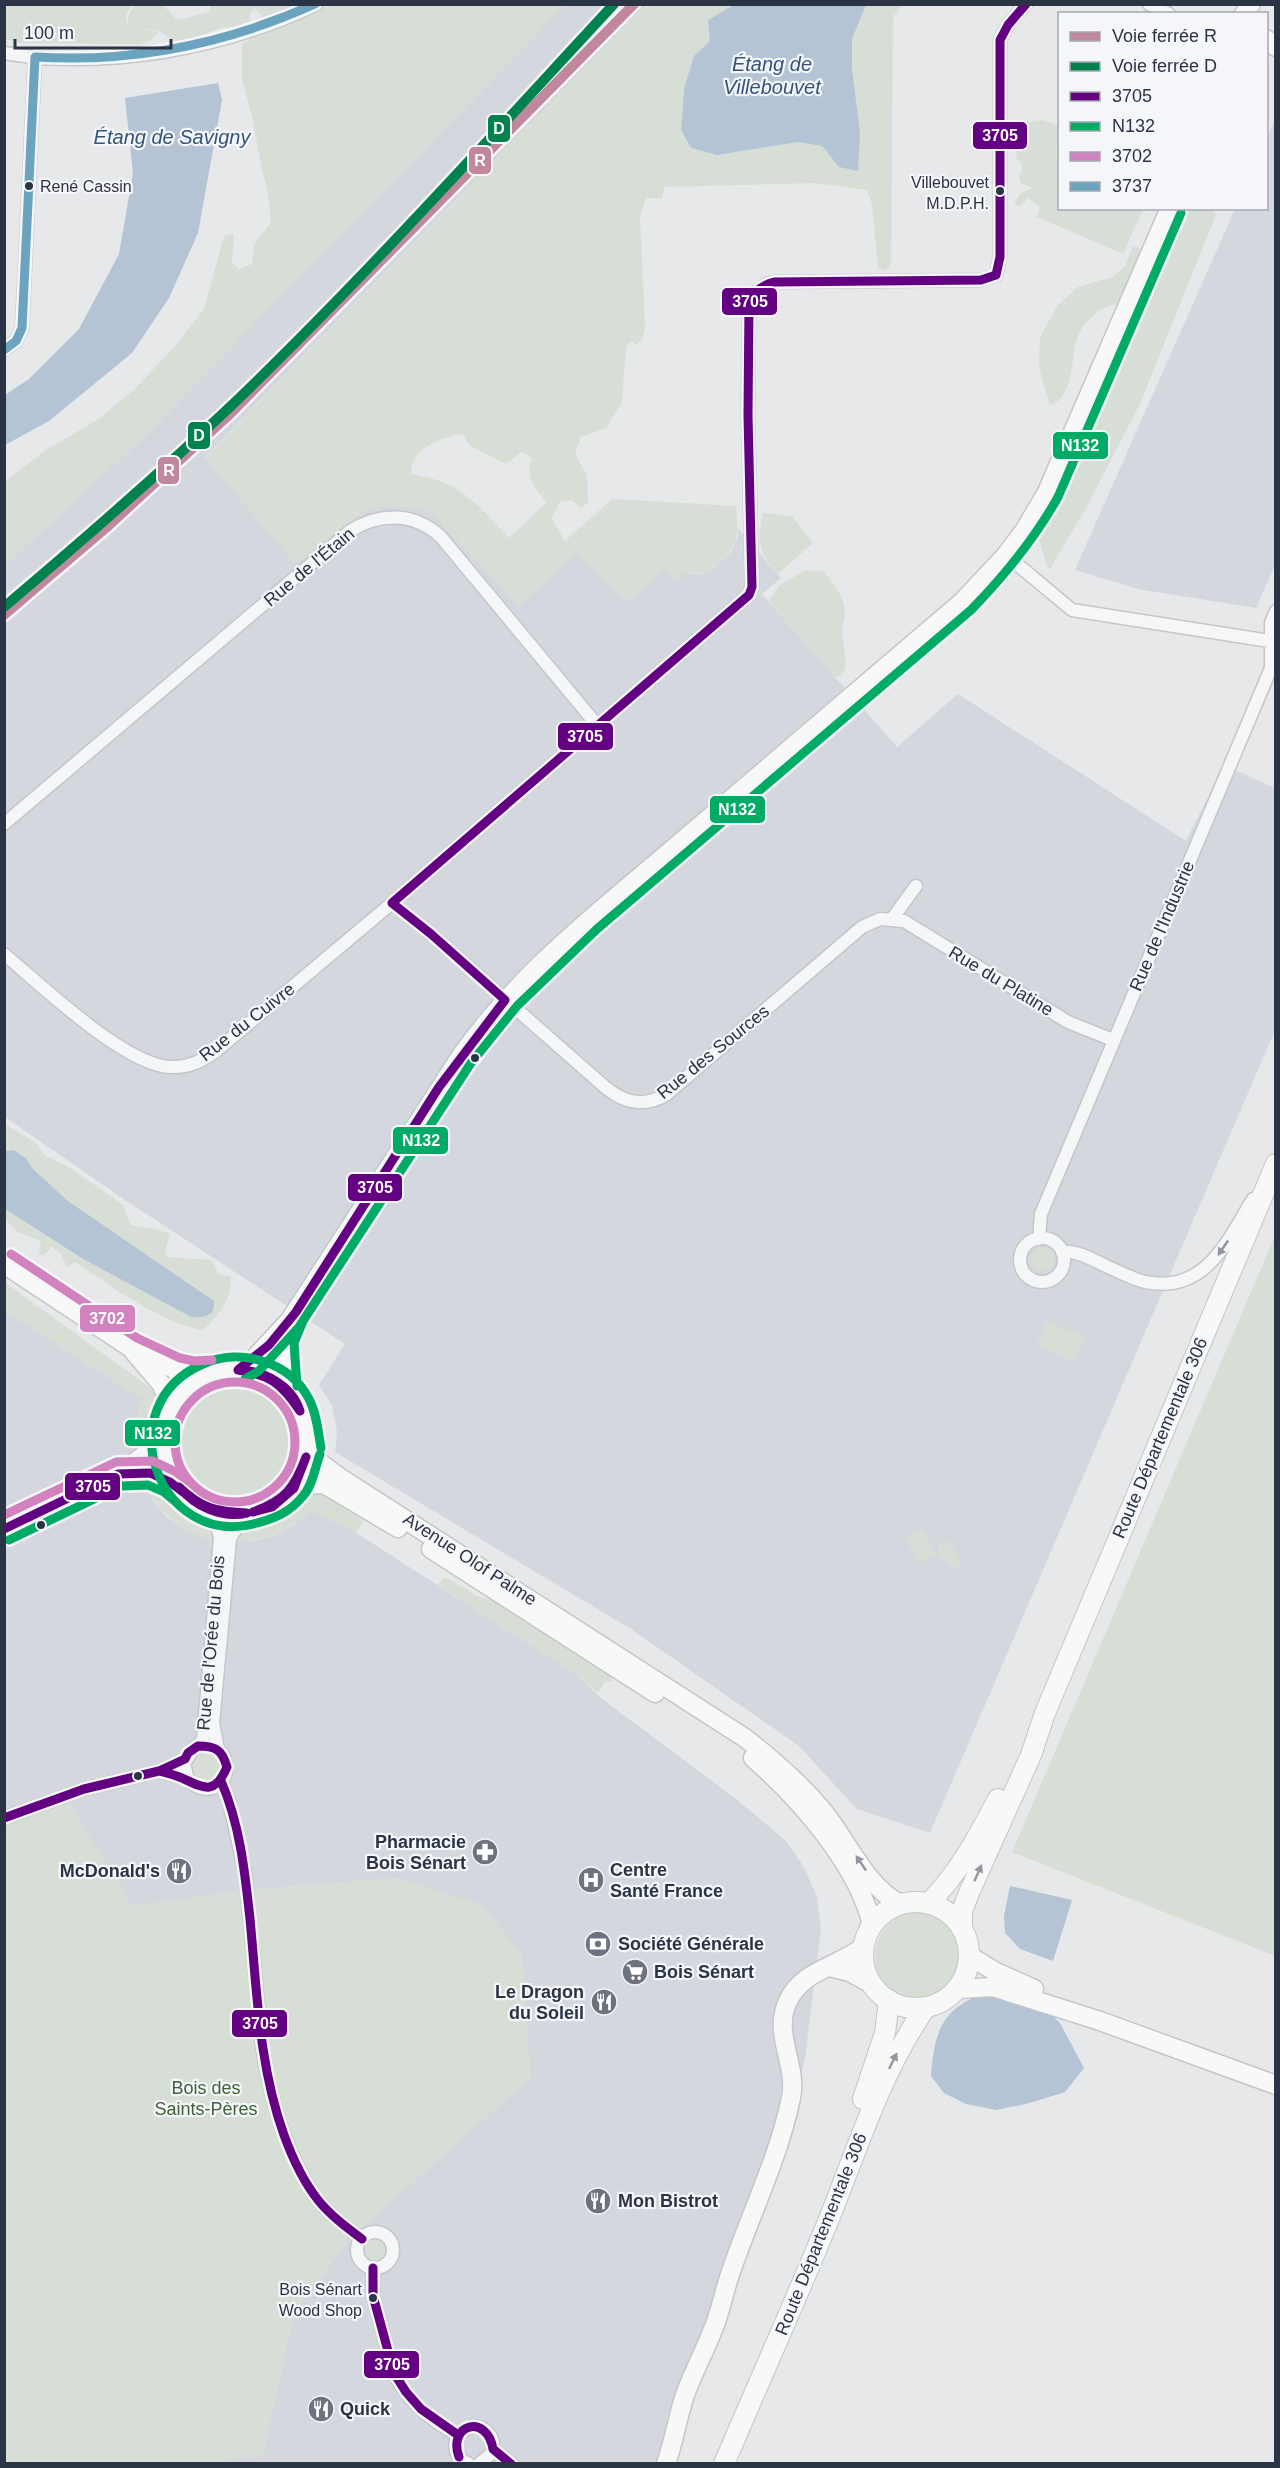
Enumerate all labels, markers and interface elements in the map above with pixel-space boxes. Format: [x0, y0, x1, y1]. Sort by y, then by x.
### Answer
scale bar [15, 12, 171, 50]
legend [1058, 12, 1268, 210]
text: 100 m [24, 23, 74, 43]
text: Voie ferrée R [1112, 26, 1217, 46]
water label: Étang de Villebouvet [723, 53, 822, 98]
text: Voie ferrée D [1112, 56, 1217, 76]
text: 3705 [1112, 86, 1152, 106]
line badge: D [487, 114, 511, 143]
text: N132 [1112, 116, 1155, 136]
text: D [493, 120, 505, 137]
line badge: 3705 [972, 121, 1028, 150]
water label: Étang de Savigny [94, 126, 251, 148]
text: 3705 [982, 127, 1018, 144]
line badge: R [468, 146, 492, 175]
text: 3702 [1112, 146, 1152, 166]
text: R [474, 152, 486, 169]
place label: Villebouvet M.D.P.H. [911, 174, 990, 212]
text: 3737 [1112, 176, 1152, 196]
place label: René Cassin [40, 178, 132, 195]
marker: René Cassin [23, 180, 35, 192]
marker: Villebouvet M.D.P.H. [994, 185, 1006, 197]
line badge: 3705 [721, 287, 778, 316]
text: 3705 [732, 293, 768, 310]
line badge: D [187, 421, 211, 450]
text: D [193, 427, 205, 444]
line badge: N132 [1052, 431, 1109, 460]
text: N132 [1061, 437, 1099, 454]
line badge: R [157, 456, 180, 485]
text: R [163, 462, 175, 479]
street label: Rue de l'Étain [260, 523, 358, 611]
line badge: 3705 [557, 722, 614, 751]
text: 3705 [567, 728, 603, 745]
line badge: N132 [709, 795, 766, 824]
text: N132 [718, 801, 756, 818]
street label: Rue de l'Industrie [1126, 858, 1198, 994]
street label: Rue du Platine [945, 942, 1057, 1020]
street label: Rue du Cuivre [196, 979, 298, 1065]
street label: Rue des Sources [653, 1001, 773, 1103]
unlabelled marker [469, 1052, 481, 1064]
line badge: N132 [392, 1126, 449, 1155]
text: N132 [402, 1132, 440, 1149]
line badge: 3705 [347, 1173, 403, 1202]
text: 3705 [357, 1179, 393, 1196]
one-way arrow [1217, 1239, 1229, 1255]
line badge: 3702 [79, 1304, 136, 1333]
text: 3702 [89, 1310, 125, 1327]
street label: Route Départementale 306 [1109, 1335, 1211, 1541]
line badge: N132 [124, 1419, 181, 1447]
text: N132 [134, 1425, 172, 1442]
line badge: 3705 [64, 1472, 121, 1501]
text: 3705 [75, 1478, 111, 1495]
street label: Avenue Olof Palme [400, 1508, 540, 1610]
unlabelled marker [35, 1519, 47, 1531]
street label: Rue de l'Orée du Bois [193, 1555, 229, 1731]
unlabelled marker [132, 1770, 144, 1782]
place label: Pharmacie Bois Sénart [366, 1832, 466, 1873]
pharmacy icon: Pharmacie Bois Sénart [470, 1837, 500, 1867]
restaurant icon: McDonald's [164, 1856, 194, 1886]
one-way arrow [855, 1856, 867, 1872]
place label: Centre Santé France [610, 1860, 723, 1901]
place label: McDonald's [60, 1861, 160, 1881]
hospital icon: Centre Santé France [576, 1865, 606, 1895]
one-way arrow [973, 1865, 982, 1882]
bank icon: Société Générale [583, 1929, 613, 1959]
place label: Société Générale [618, 1934, 764, 1954]
supermarket icon: Bois Sénart [620, 1957, 650, 1987]
place label: Bois Sénart [654, 1962, 754, 1982]
place label: Le Dragon du Soleil [495, 1982, 584, 2023]
restaurant icon: Le Dragon du Soleil [589, 1987, 619, 2017]
line badge: 3705 [231, 2009, 288, 2038]
text: 3705 [242, 2015, 278, 2032]
one-way arrow [888, 2053, 897, 2070]
park label: Bois des Saints-Pères [154, 2078, 258, 2119]
street label: Route Départementale 306 [771, 2130, 871, 2338]
restaurant icon: Mon Bistrot [583, 2186, 613, 2216]
place label: Mon Bistrot [618, 2191, 718, 2211]
place label: Bois Sénart Wood Shop [279, 2281, 363, 2319]
marker: Bois Sénart Wood Shop [367, 2292, 379, 2304]
line badge: 3705 [363, 2350, 420, 2379]
text: 3705 [374, 2356, 410, 2373]
restaurant icon: Quick [306, 2394, 336, 2424]
place label: Quick [340, 2399, 391, 2419]

